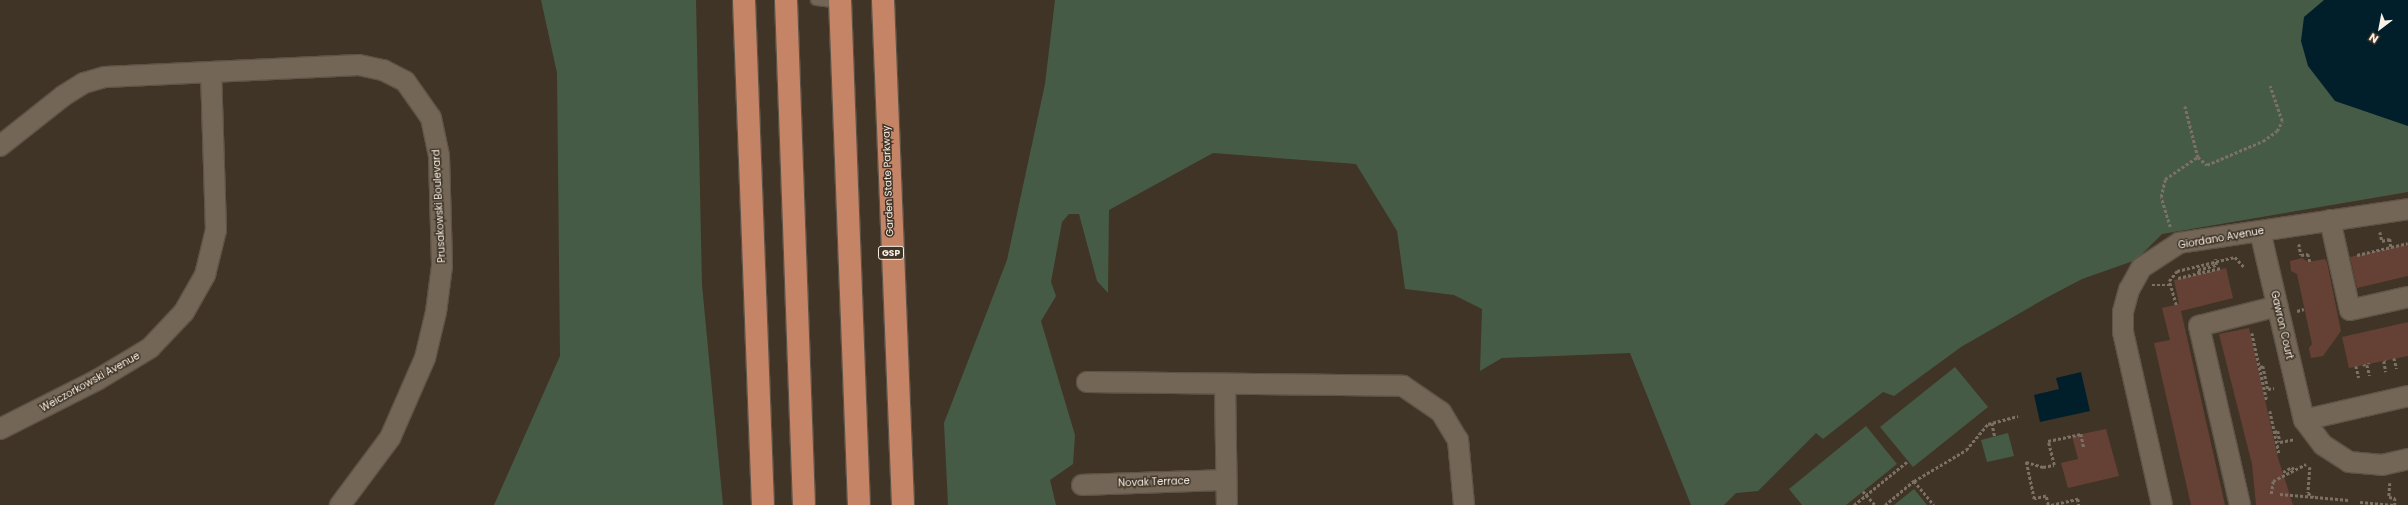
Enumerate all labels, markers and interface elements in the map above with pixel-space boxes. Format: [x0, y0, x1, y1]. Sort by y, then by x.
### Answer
north arrow [2360, 8, 2400, 48]
text: N [2366, 29, 2381, 47]
street label: Garden State Parkway [880, 125, 896, 237]
street label: Prusakowski Boulevard [430, 149, 448, 263]
street label: Giordano Avenue [2177, 225, 2265, 251]
road number: GSP [877, 246, 905, 260]
street label: Gawron Court [2268, 290, 2296, 360]
street label: Weiczorkowski Avenue [38, 350, 142, 414]
street label: Novak Terrace [1118, 475, 1190, 489]

